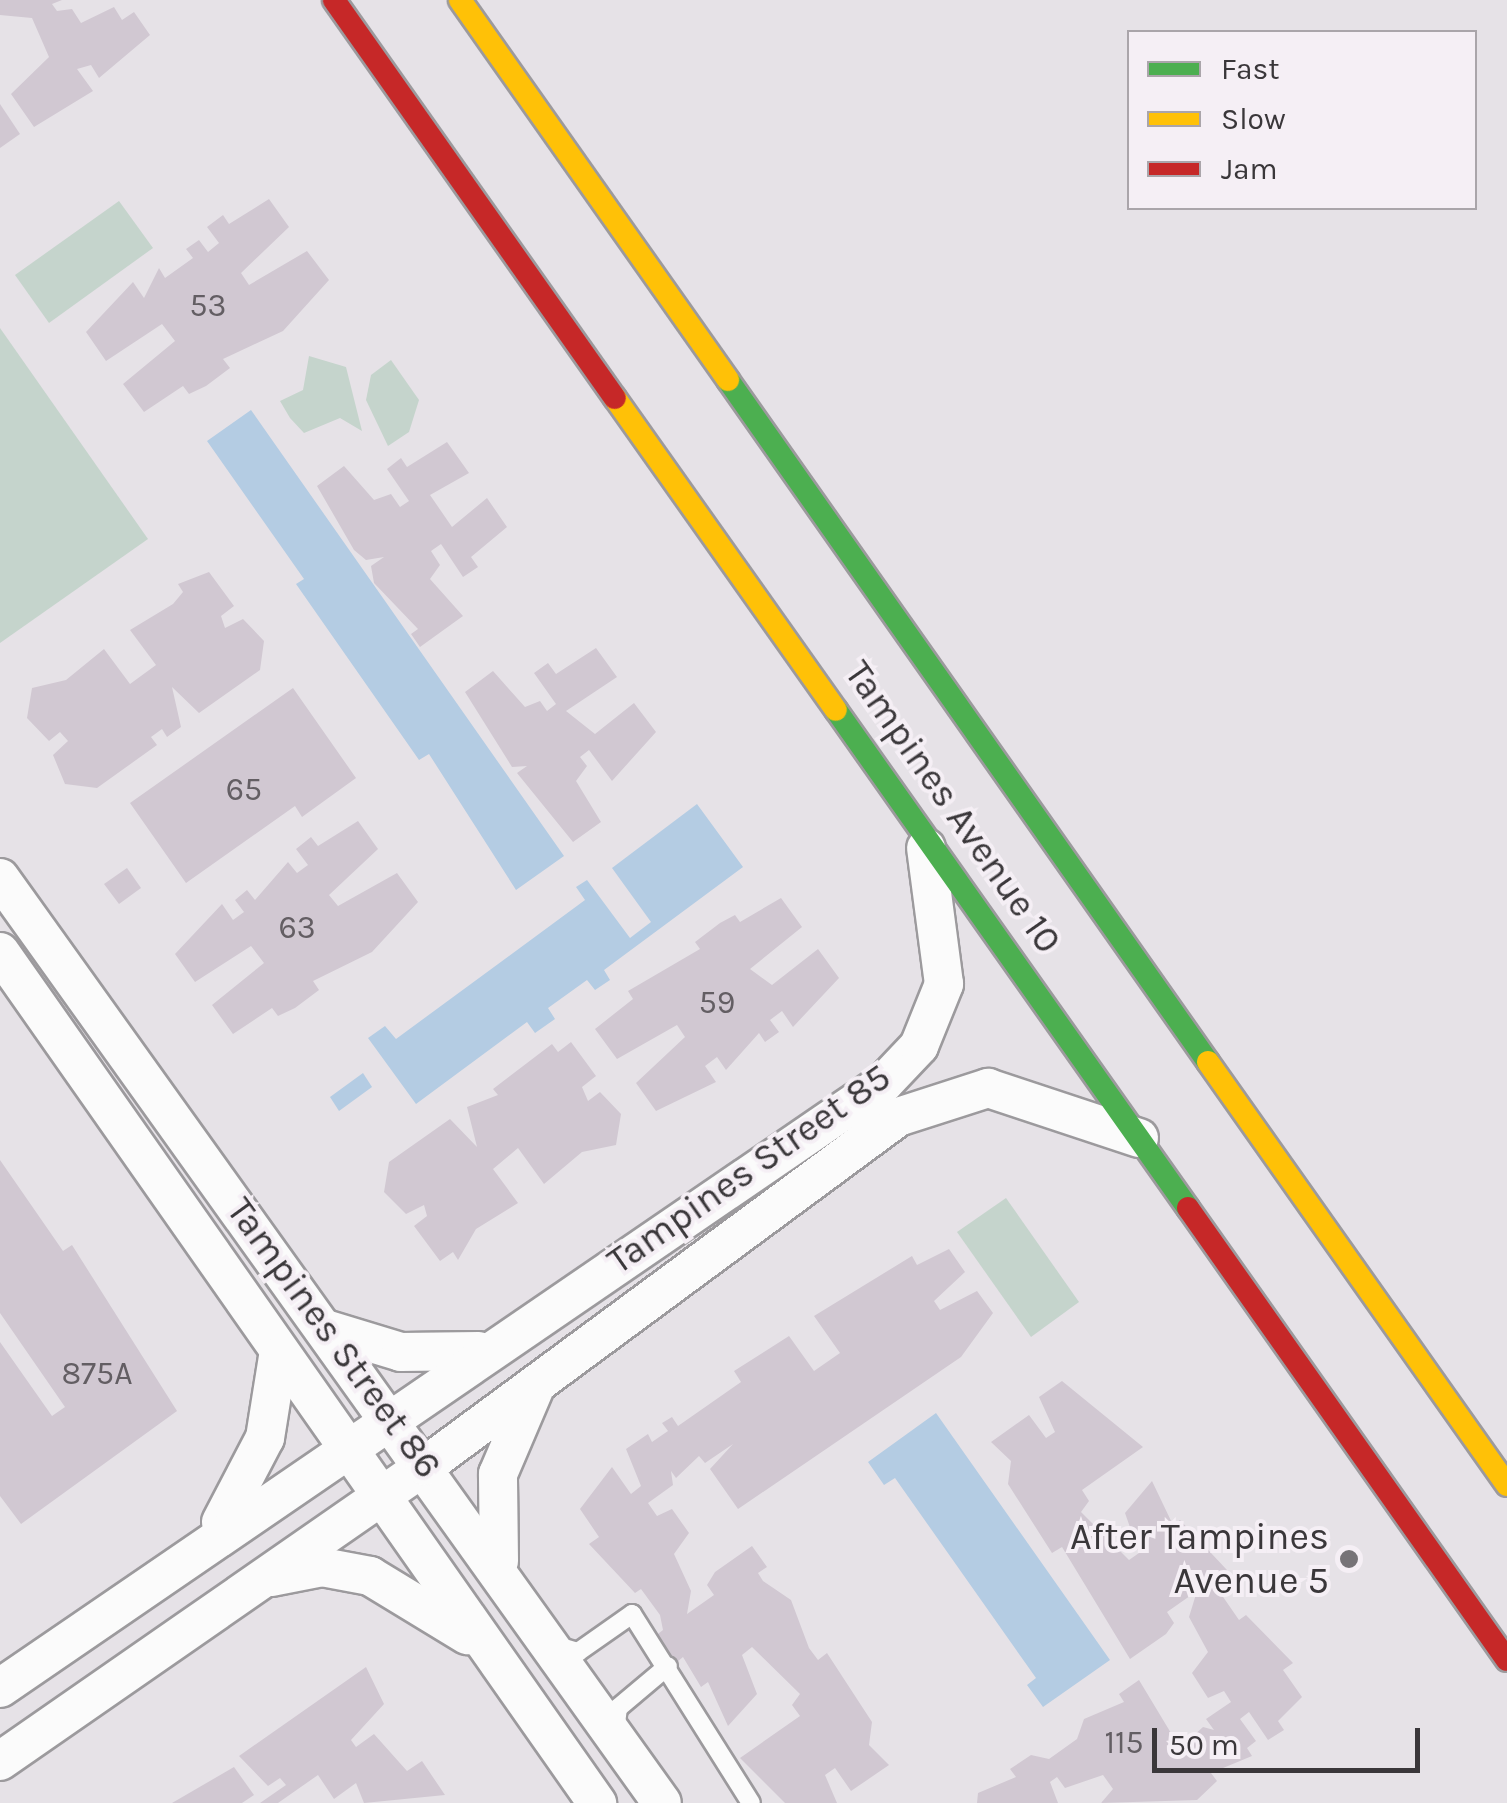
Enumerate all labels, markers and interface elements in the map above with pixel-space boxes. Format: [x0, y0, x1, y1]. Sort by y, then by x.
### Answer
legend [1127, 30, 1477, 210]
text: Fast [1221, 51, 1280, 87]
text: Slow [1221, 101, 1286, 137]
text: Jam [1221, 151, 1278, 187]
house number: 53 [190, 287, 226, 325]
street label: Tampines Avenue 10 [835, 652, 1071, 962]
house number: 65 [226, 771, 262, 809]
house number: 63 [278, 909, 316, 947]
house number: 59 [699, 984, 735, 1022]
street label: Tampines Street 85 [599, 1054, 899, 1284]
street label: Tampines Street 86 [217, 1189, 451, 1487]
house number: 875A [61, 1355, 133, 1393]
place label: After Tampines Avenue 5 [1070, 1514, 1329, 1604]
marker: After Tampines Avenue 5 [1338, 1548, 1360, 1570]
scale bar [1157, 1708, 1424, 1770]
house number: 115 [1104, 1724, 1144, 1762]
text: 50 m [1169, 1727, 1239, 1763]

